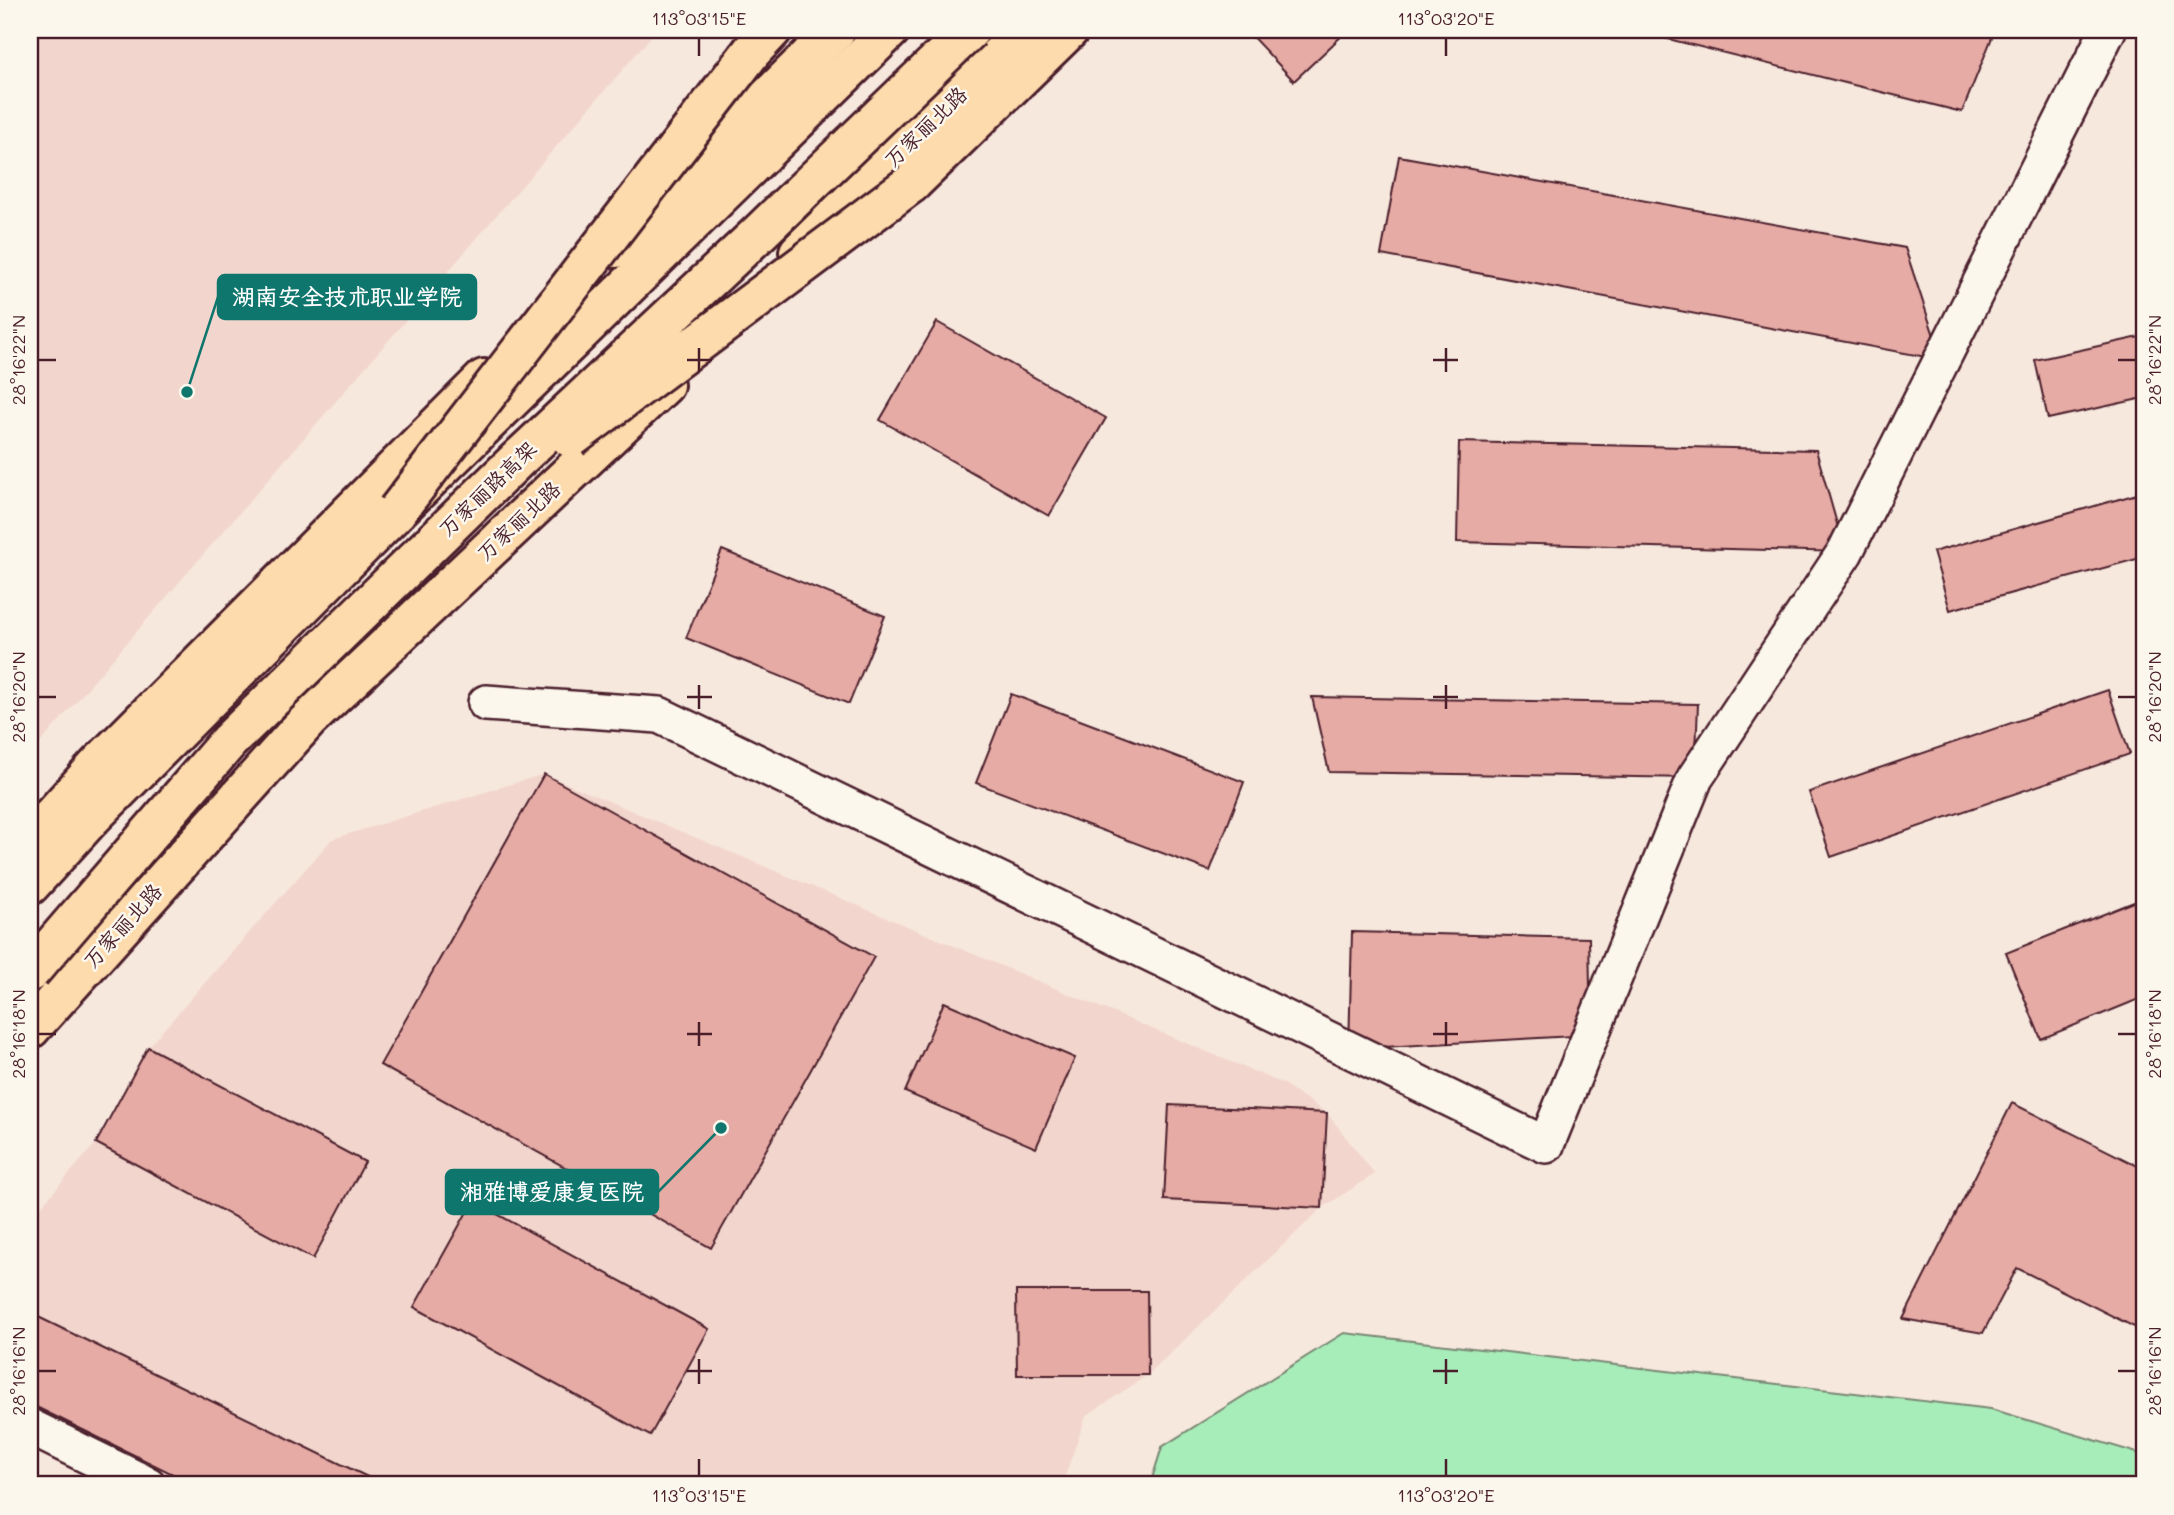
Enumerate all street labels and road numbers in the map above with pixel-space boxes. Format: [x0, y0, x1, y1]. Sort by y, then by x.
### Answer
street label: 万家丽北路 [878, 80, 972, 172]
street label: 万家丽路高架 [432, 434, 542, 541]
street label: 万家丽北路 [470, 474, 566, 566]
street label: 万家丽北路 [77, 877, 167, 973]

